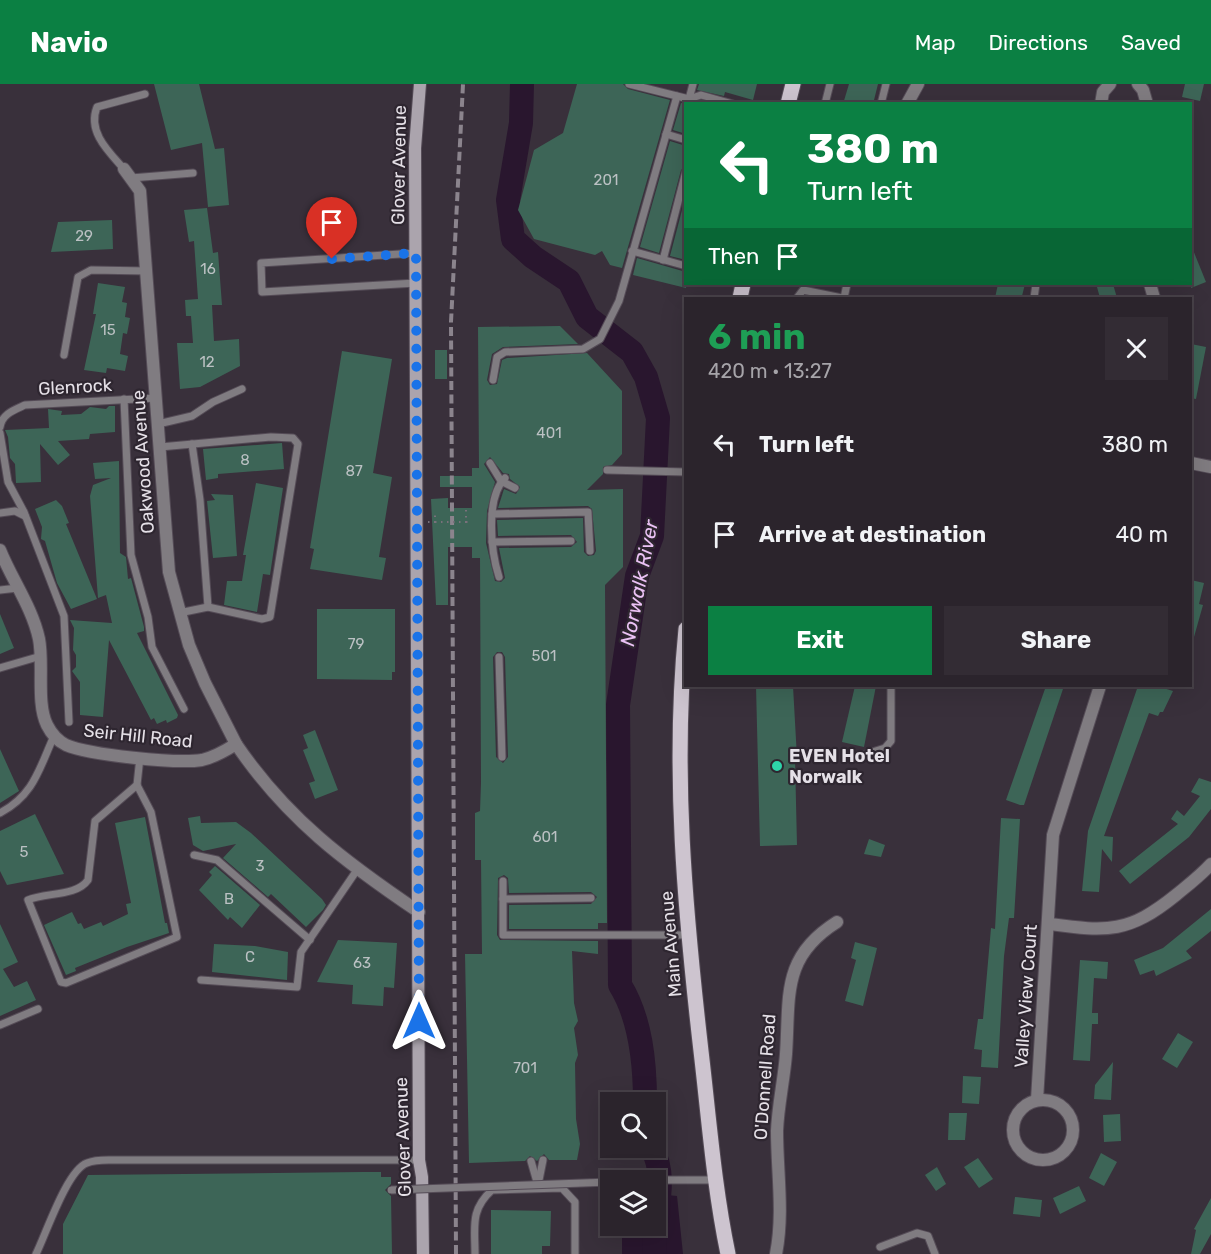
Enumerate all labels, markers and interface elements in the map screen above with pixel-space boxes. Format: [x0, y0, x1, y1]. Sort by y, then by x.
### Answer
text: Navio [30, 26, 108, 59]
text: Map [915, 30, 956, 55]
text: Directions [989, 30, 1088, 55]
text: Saved [1121, 30, 1181, 55]
street label: Glover Avenue [387, 105, 411, 225]
text: 380 m [807, 124, 939, 174]
icon: left [708, 126, 786, 204]
house number: 201 [594, 171, 618, 189]
text: Turn left [807, 175, 912, 207]
pin [306, 197, 357, 259]
icon: arrive [315, 206, 348, 239]
house number: 29 [75, 227, 93, 245]
icon: arrive [771, 240, 804, 273]
text: Then [708, 243, 759, 270]
house number: 16 [200, 260, 216, 278]
text: 6 min [708, 315, 806, 358]
button: close [1105, 317, 1168, 380]
house number: 15 [100, 321, 116, 339]
house number: 12 [199, 353, 215, 371]
text: 420 m · 13:27 [708, 359, 832, 383]
street label: Glenrock [38, 374, 113, 400]
street label: Oakwood Avenue [127, 389, 159, 535]
house number: 401 [536, 424, 562, 442]
icon: left [708, 428, 741, 461]
text: Turn left [759, 431, 854, 458]
text: 380 m [1102, 431, 1168, 458]
house number: 8 [240, 451, 250, 469]
house number: 87 [345, 462, 363, 480]
water label: Norwalk River [615, 516, 663, 648]
icon: arrive [708, 518, 741, 551]
text: Arrive at destination [759, 521, 986, 548]
text: 40 m [1115, 521, 1168, 548]
button: Exit [708, 606, 932, 675]
button: Share [944, 606, 1168, 675]
house number: 79 [348, 635, 364, 653]
house number: 501 [532, 647, 556, 665]
street label: Seir Hill Road [82, 719, 194, 753]
place label: EVEN Hotel Norwalk [789, 745, 890, 788]
marker: EVEN Hotel Norwalk [770, 759, 784, 773]
house number: 601 [533, 828, 558, 846]
house number: 5 [20, 843, 29, 861]
house number: 3 [255, 857, 265, 875]
house number: B [224, 890, 234, 908]
street label: Main Avenue [655, 890, 687, 998]
street label: Valley View Court [1010, 923, 1042, 1069]
house number: C [245, 948, 255, 966]
house number: 63 [353, 954, 371, 972]
position arrow [387, 989, 451, 1053]
street label: O'Donnell Road [750, 1013, 780, 1141]
house number: 701 [513, 1059, 537, 1077]
street label: Glover Avenue [390, 1077, 416, 1197]
map controls [600, 1092, 666, 1236]
button: search [600, 1092, 666, 1158]
button: layers [600, 1170, 666, 1236]

